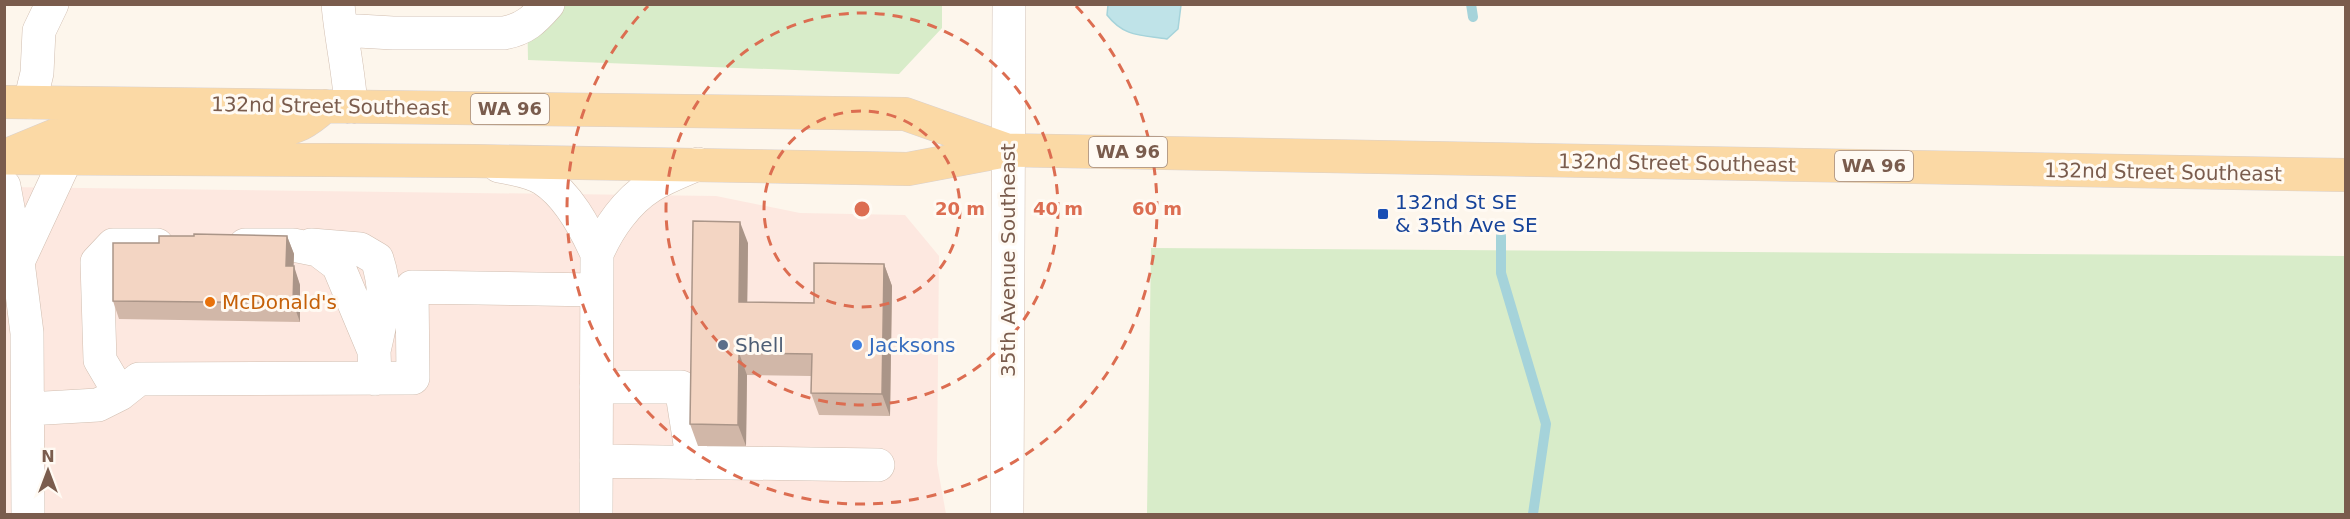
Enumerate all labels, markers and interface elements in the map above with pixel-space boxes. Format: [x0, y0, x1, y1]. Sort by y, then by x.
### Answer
street label: 132nd Street Southeast [211, 92, 449, 120]
road number: WA 96 [471, 94, 549, 124]
road number: WA 96 [1089, 137, 1167, 167]
street label: 35th Avenue Southeast [996, 143, 1020, 377]
street label: 132nd Street Southeast [1558, 149, 1796, 177]
road number: WA 96 [1835, 151, 1913, 181]
street label: 132nd Street Southeast [2044, 158, 2282, 186]
place label: 132nd St SE & 35th Ave SE [1395, 190, 1538, 237]
text: 20 m [935, 198, 985, 219]
text: 40 m [1033, 198, 1083, 219]
text: 60 m [1132, 198, 1182, 219]
centre of rings [852, 199, 872, 219]
marker: 132nd St SE & 35th Ave SE [1376, 207, 1390, 221]
place label: McDonald's [222, 290, 337, 314]
marker: McDonald's [203, 295, 217, 309]
place label: Shell [735, 333, 784, 357]
place label: Jacksons [867, 333, 955, 357]
marker: Shell [716, 338, 730, 352]
marker: Jacksons [850, 338, 864, 352]
north arrow [18, 441, 78, 501]
text: N [41, 447, 55, 466]

